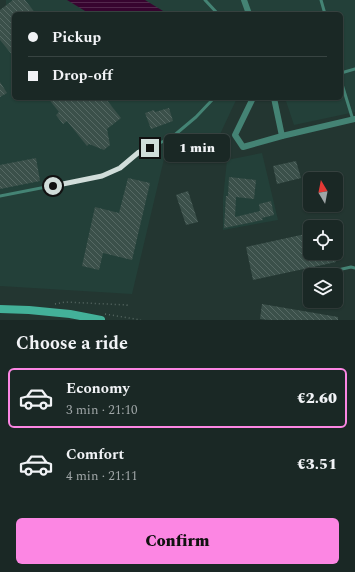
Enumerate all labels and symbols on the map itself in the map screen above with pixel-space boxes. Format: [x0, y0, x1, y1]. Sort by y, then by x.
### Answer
callout: 1 min [164, 134, 230, 162]
route end [141, 139, 159, 157]
north arrow [303, 172, 343, 212]
route start [44, 177, 62, 195]

